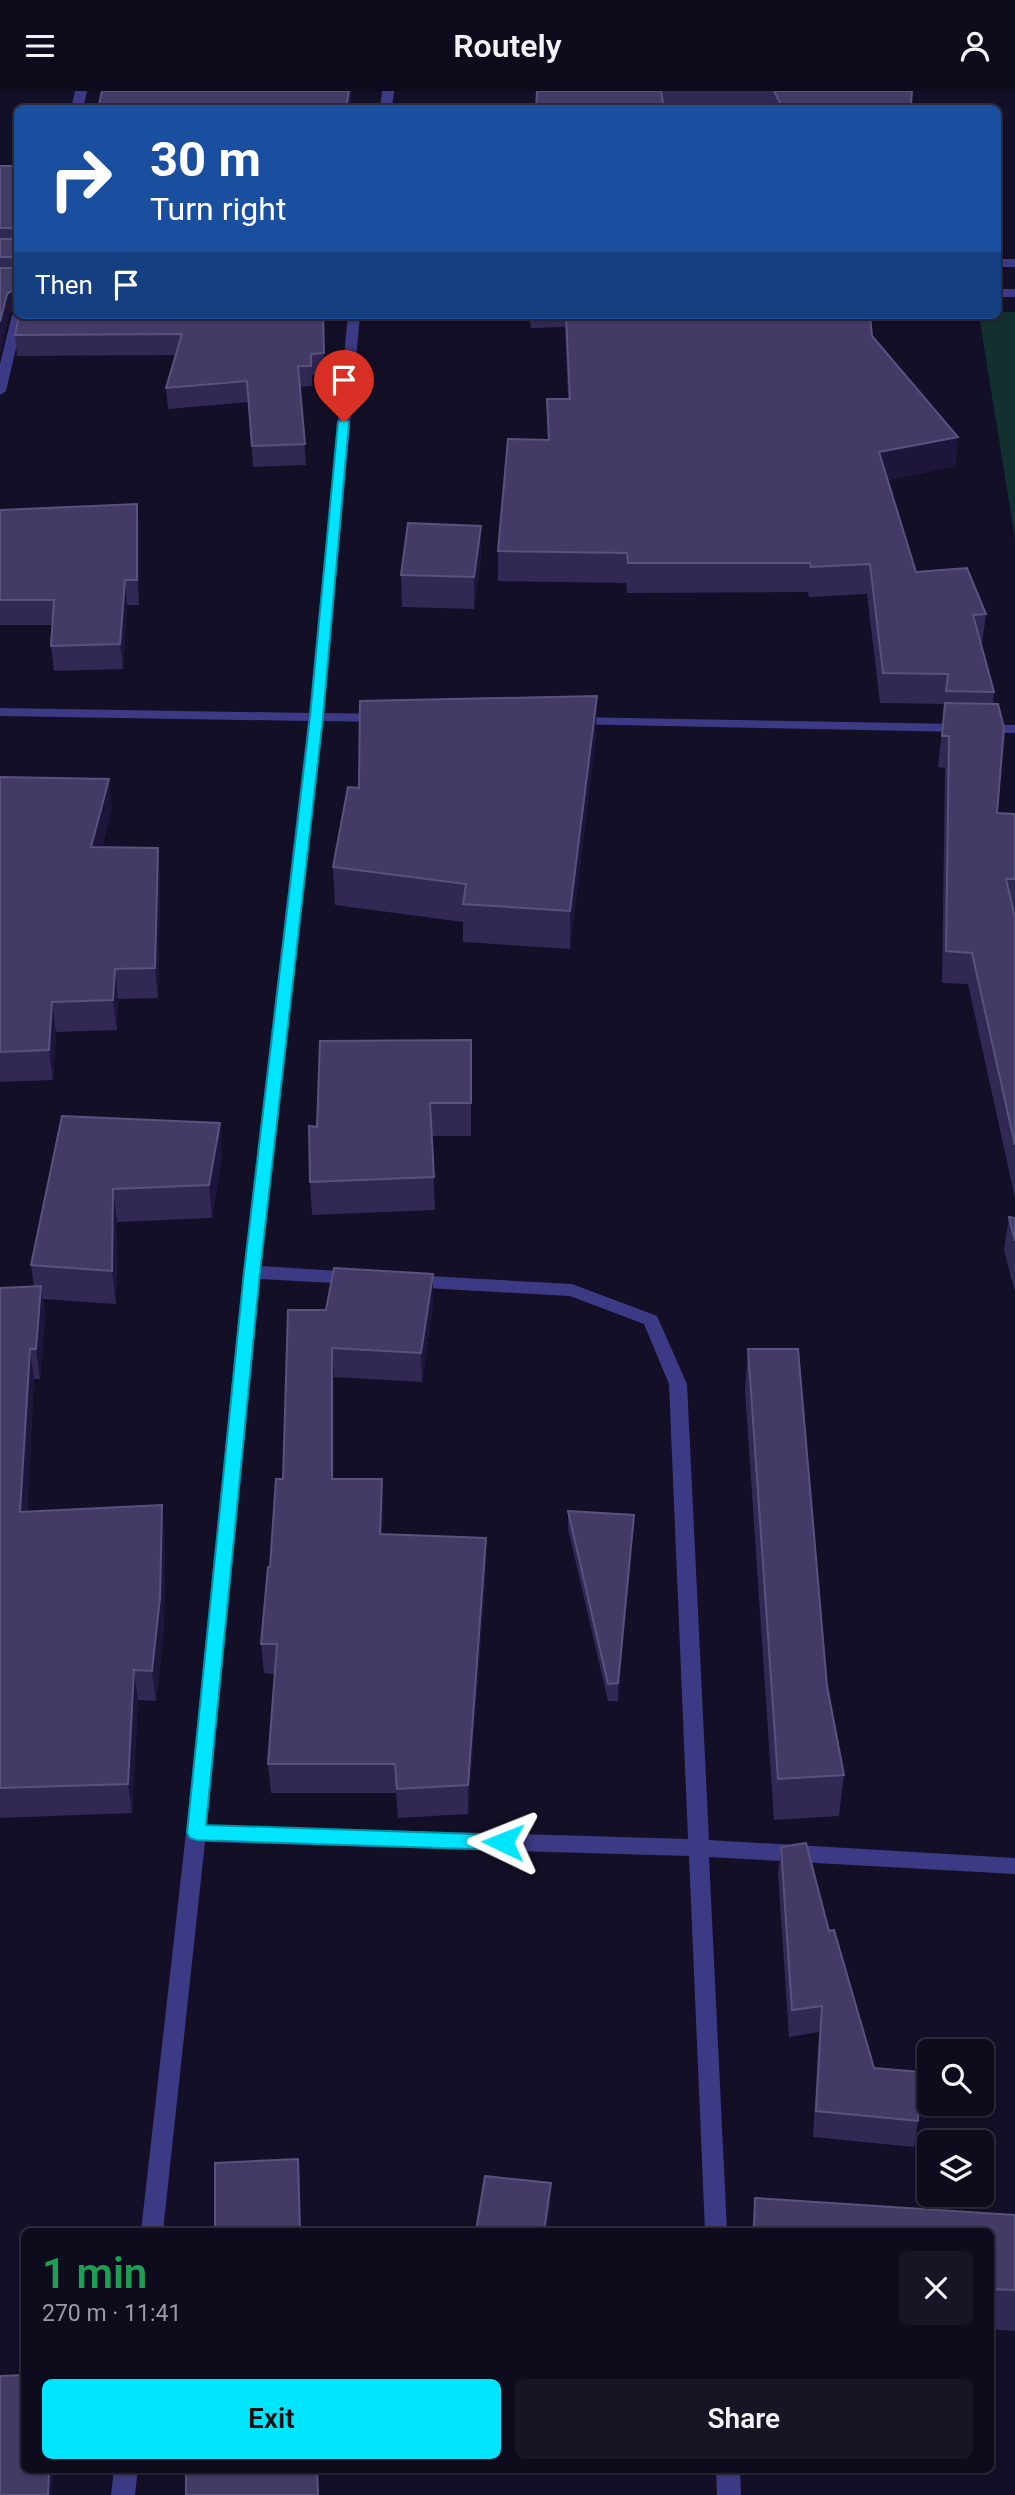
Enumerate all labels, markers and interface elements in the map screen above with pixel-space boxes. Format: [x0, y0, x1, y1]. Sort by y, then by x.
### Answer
icon: menu [21, 27, 59, 65]
text: Routely [453, 27, 562, 65]
icon: person [956, 27, 994, 65]
text: 30 m [150, 131, 261, 188]
icon: right [35, 133, 126, 224]
text: Turn right [150, 190, 286, 228]
icon: arrive [107, 266, 145, 304]
text: Then [35, 270, 93, 300]
pin [314, 350, 374, 422]
icon: arrive [325, 361, 363, 399]
position arrow [466, 1805, 540, 1879]
map controls [917, 2039, 994, 2207]
button: search [917, 2039, 994, 2116]
button: layers [917, 2130, 994, 2207]
text: 1 min [42, 2249, 147, 2298]
button: close [899, 2251, 973, 2325]
text: 270 m · 11:41 [42, 2300, 181, 2327]
button: Exit [42, 2379, 501, 2459]
button: Share [515, 2379, 973, 2459]

